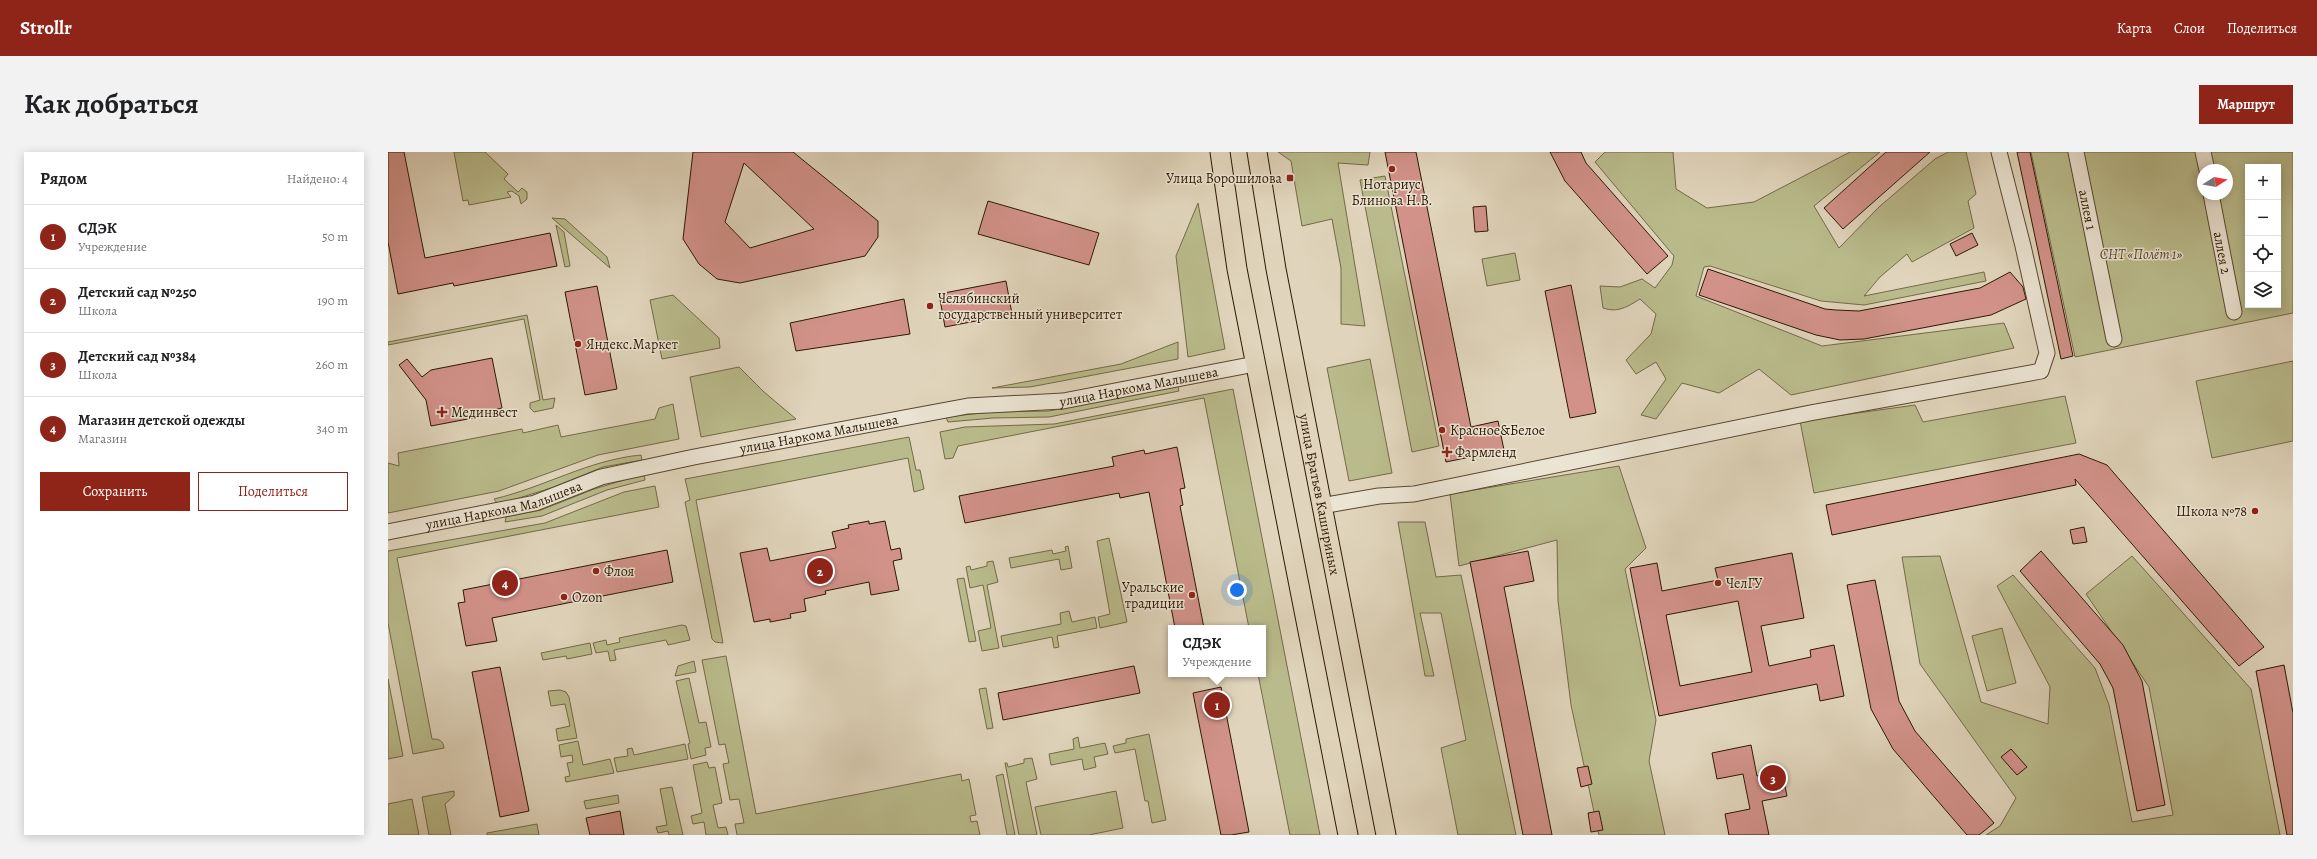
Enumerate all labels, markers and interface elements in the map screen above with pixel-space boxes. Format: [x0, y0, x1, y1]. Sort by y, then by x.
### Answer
text: Strollr [20, 15, 72, 41]
text: Карта [2117, 19, 2152, 38]
text: Слои [2174, 19, 2205, 38]
text: Поделиться [2227, 19, 2297, 38]
text: Как добраться [24, 85, 199, 123]
button: Маршрут [2199, 85, 2293, 124]
marker: Нотариус Блинова Н.В. [1387, 164, 1397, 174]
north arrow [2197, 164, 2233, 200]
map controls [2245, 164, 2281, 308]
button: + [2245, 164, 2281, 200]
text: Рядом [40, 167, 87, 190]
place label: Улица Ворошилова [1166, 169, 1283, 188]
text: Найдено: 4 [287, 170, 348, 187]
marker: Улица Ворошилова [1285, 173, 1295, 183]
place label: Нотариус Блинова Н.В. [1351, 175, 1433, 210]
street label: аллея 1 [2074, 188, 2101, 232]
button: − [2245, 200, 2281, 236]
text: СДЭК [78, 218, 117, 238]
text: 1 [51, 228, 55, 245]
text: 50 m [322, 228, 348, 245]
street label: аллея 2 [2209, 230, 2236, 276]
button: locate [2245, 236, 2281, 272]
text: Учреждение [78, 238, 147, 255]
park label: СНТ «Полёт 1» [2100, 245, 2183, 264]
button: layers [2245, 272, 2281, 308]
text: Детский сад №250 [78, 282, 197, 302]
place label: Челябинский государственный университет [938, 289, 1122, 324]
text: 2 [50, 292, 56, 309]
text: 190 m [317, 292, 348, 309]
marker: Челябинский государственный университет [925, 301, 935, 311]
text: Школа [78, 302, 117, 319]
place label: Яндекс.Маркет [586, 335, 678, 354]
marker: Яндекс.Маркет [573, 339, 583, 349]
text: Детский сад №384 [78, 346, 196, 366]
text: 3 [50, 356, 56, 373]
text: 260 m [315, 356, 348, 373]
street label: улица Наркома Малышева [1058, 362, 1220, 411]
text: Школа [78, 366, 117, 383]
place label: Мединвест [451, 403, 518, 422]
marker: Мединвест [436, 406, 448, 418]
text: Магазин детской одежды [78, 410, 245, 430]
street label: улица Наркома Малышева [737, 410, 900, 458]
street label: улица Братьев Кашириных [1295, 411, 1345, 577]
text: 4 [50, 420, 56, 437]
text: 340 m [316, 420, 348, 437]
place label: Красное&Белое [1450, 421, 1545, 440]
marker: Красное&Белое [1437, 425, 1447, 435]
text: Магазин [78, 430, 127, 447]
place label: Фармленд [1455, 443, 1517, 462]
marker: Фармленд [1442, 447, 1452, 457]
button: Сохранить [40, 472, 190, 511]
button: Поделиться [198, 472, 348, 511]
street label: улица Наркома Малышева [423, 476, 585, 534]
place label: Школа №78 [2176, 502, 2247, 521]
marker: Школа №78 [2250, 506, 2260, 516]
pin: 2 [807, 556, 833, 586]
place label: Флоя [604, 562, 635, 581]
marker: Флоя [591, 566, 601, 576]
pin: 4 [492, 568, 518, 598]
place label: ЧелГУ [1726, 574, 1762, 593]
place label: Уральские традиции [1122, 578, 1184, 613]
marker: ЧелГУ [1713, 578, 1723, 588]
your location [1227, 580, 1247, 600]
place label: Ozon [572, 588, 603, 607]
marker: Уральские традиции [1187, 590, 1197, 600]
marker: Ozon [559, 592, 569, 602]
popup [1168, 625, 1266, 677]
text: СДЭК [1183, 633, 1221, 653]
text: Учреждение [1183, 653, 1251, 670]
pin: 1 [1204, 690, 1230, 720]
pin: 3 [1760, 763, 1786, 793]

